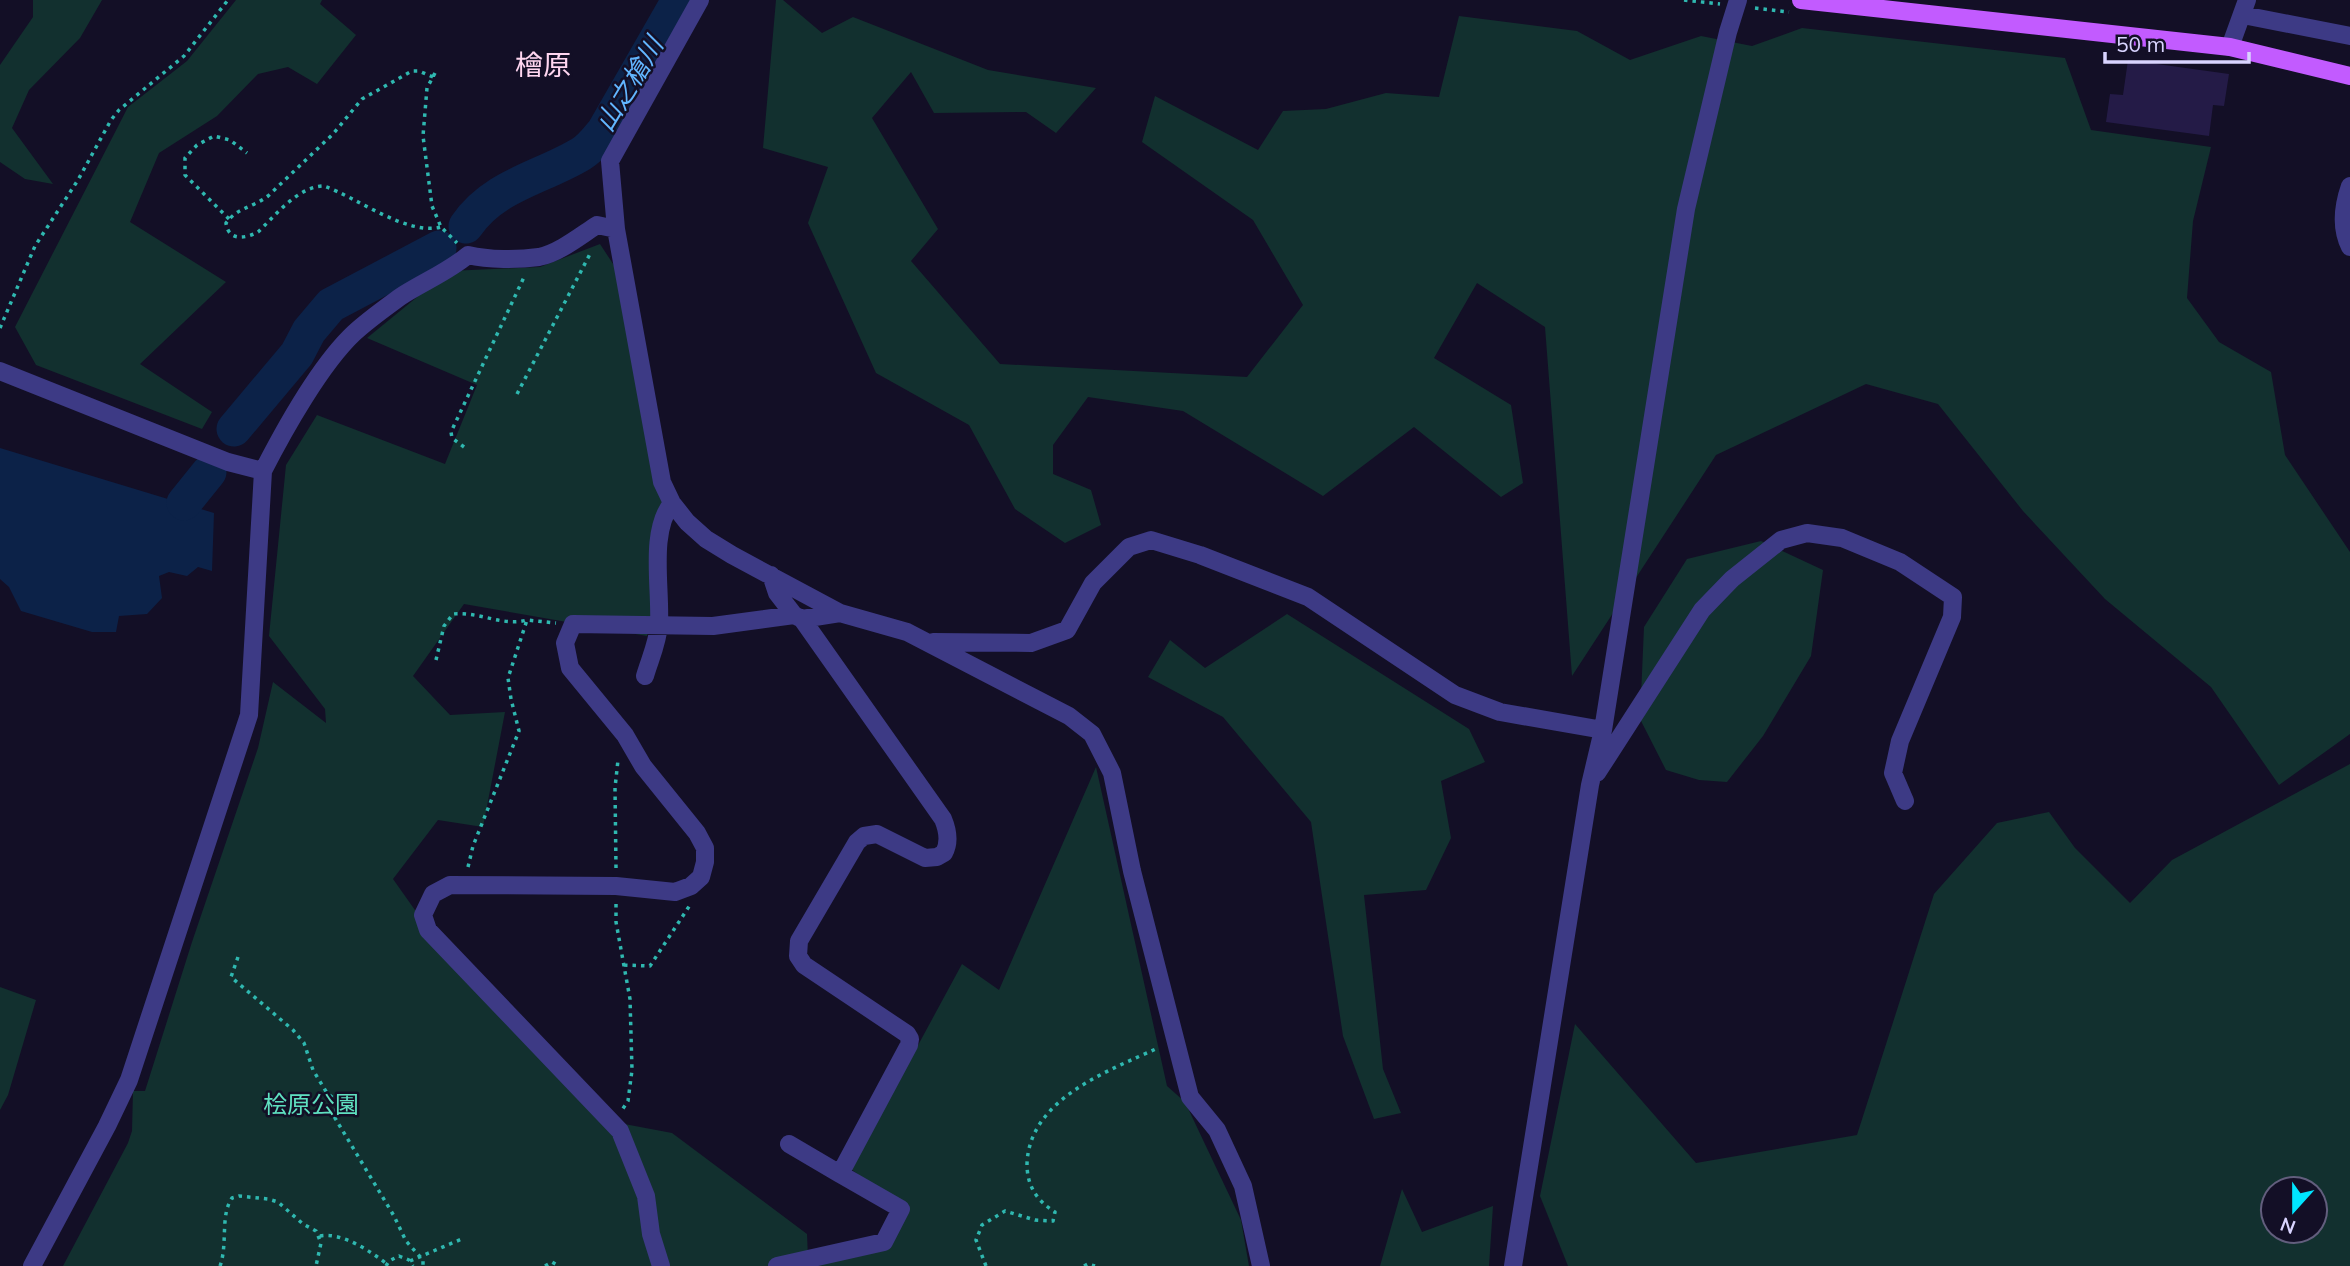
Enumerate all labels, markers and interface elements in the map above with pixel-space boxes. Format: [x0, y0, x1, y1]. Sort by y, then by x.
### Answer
scale bar [2105, 21, 2248, 65]
water label: 山之槍川 [588, 28, 671, 137]
text: 50 m [2116, 31, 2165, 57]
district label: 檜原 [515, 47, 571, 82]
park label: 桧原公園 [263, 1089, 359, 1119]
north arrow [2259, 1175, 2329, 1245]
text: N [2277, 1212, 2299, 1240]

